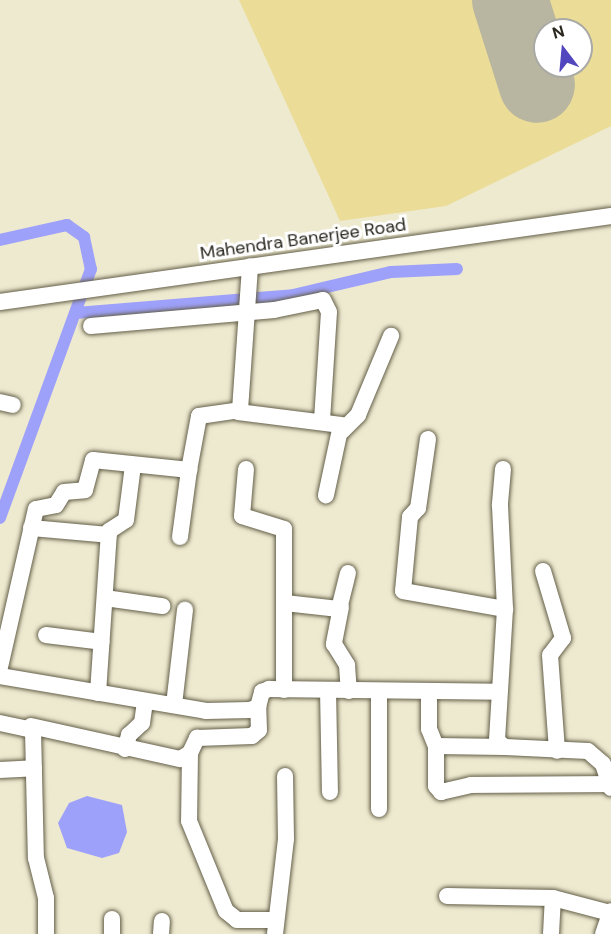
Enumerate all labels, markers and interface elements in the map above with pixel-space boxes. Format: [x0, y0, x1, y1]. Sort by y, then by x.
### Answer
north arrow [533, 18, 593, 78]
text: N [550, 20, 567, 44]
street label: Mahendra Banerjee Road [199, 214, 407, 264]

